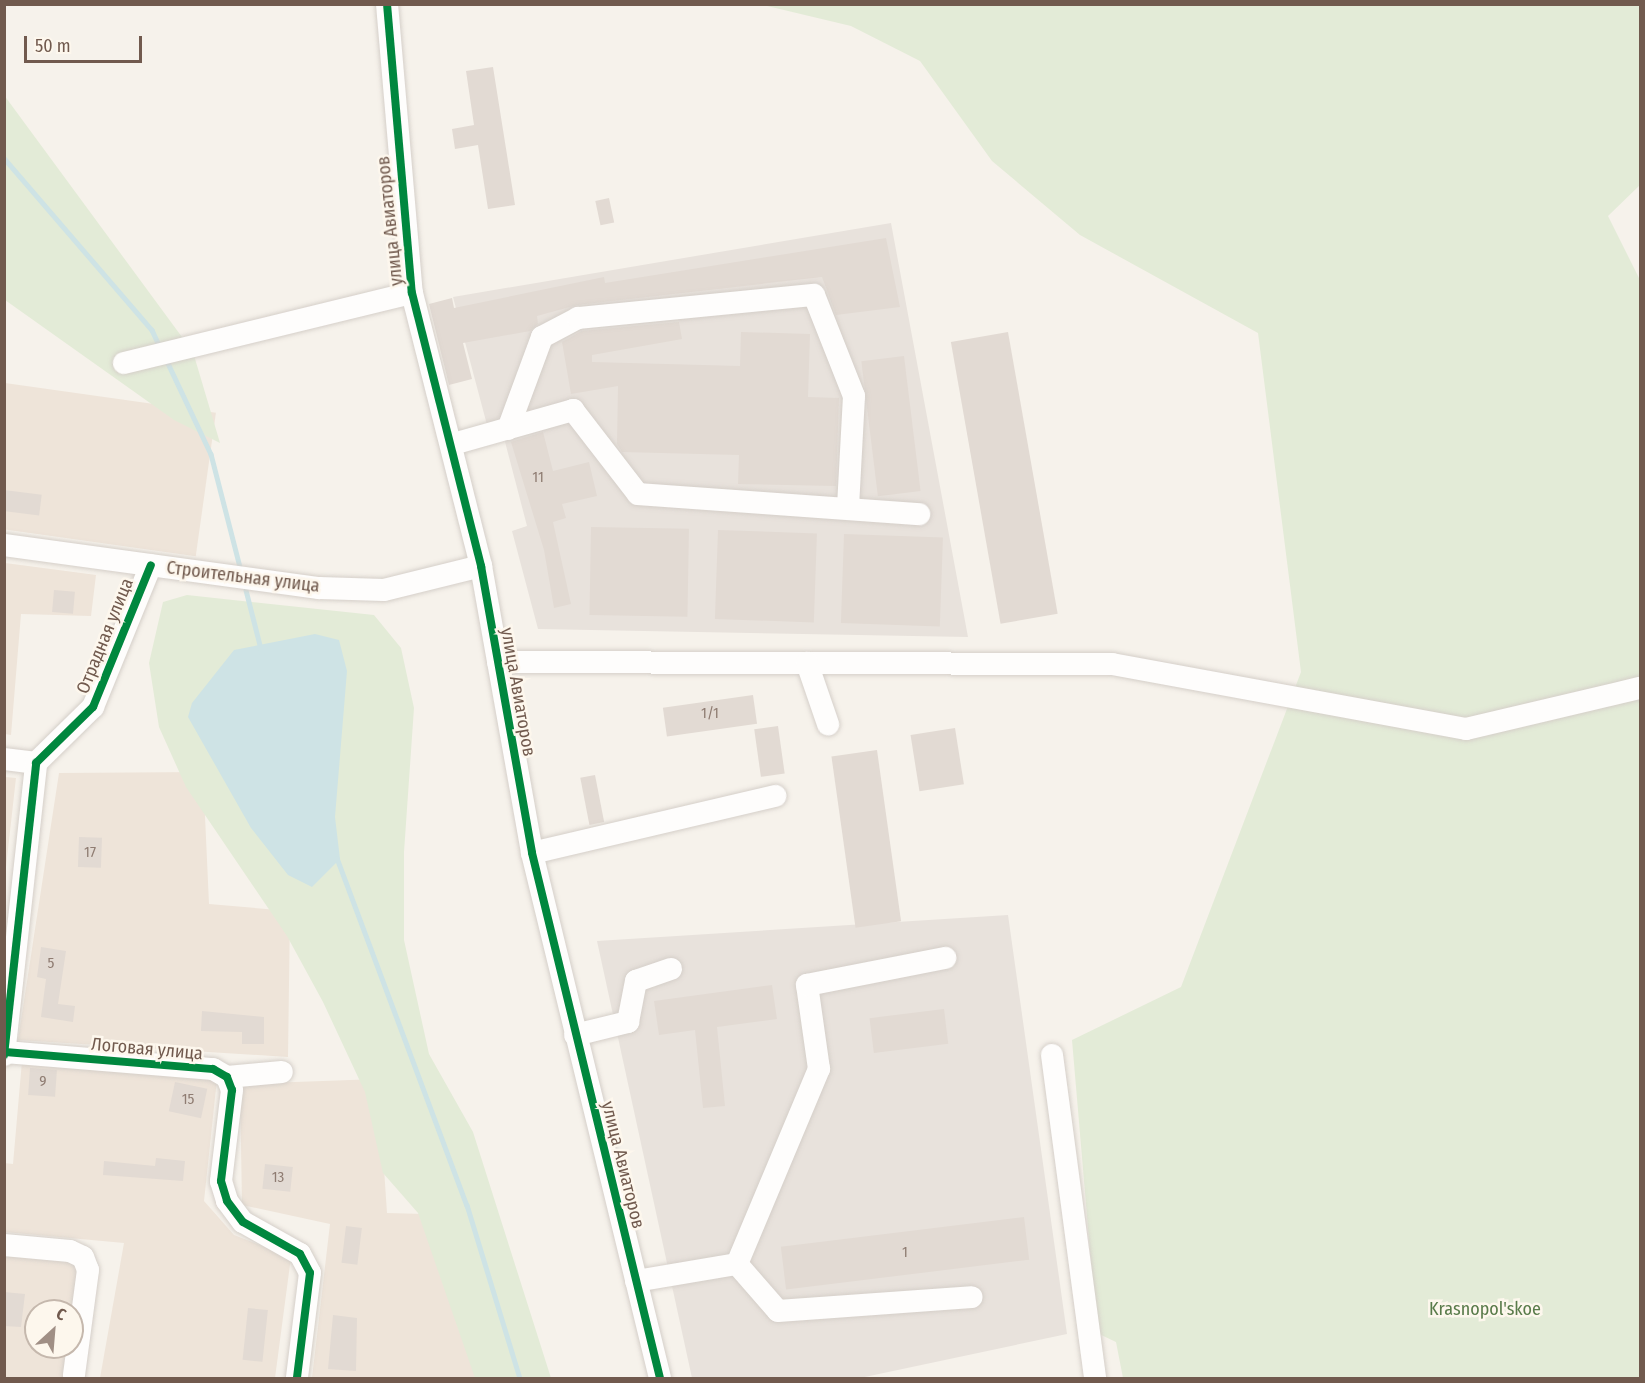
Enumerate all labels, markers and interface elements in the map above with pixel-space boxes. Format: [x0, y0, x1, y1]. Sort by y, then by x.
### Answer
scale bar [27, 24, 146, 62]
text: 50 m [35, 35, 71, 57]
street label: улица Авиаторов [372, 155, 408, 287]
house number: 11 [532, 469, 544, 487]
street label: Строительная улица [165, 557, 321, 597]
street label: Отрадная улица [72, 575, 138, 697]
street label: улица Авиаторов [496, 626, 540, 758]
house number: 1/1 [701, 705, 719, 723]
house number: 17 [84, 844, 96, 862]
house number: 5 [48, 955, 54, 973]
street label: Логовая улица [90, 1033, 204, 1065]
house number: 9 [39, 1073, 47, 1091]
house number: 15 [182, 1091, 194, 1109]
street label: улица Авиаторов [597, 1099, 649, 1231]
house number: 13 [272, 1169, 284, 1187]
house number: 1 [902, 1244, 908, 1262]
park label: Krasnopol'skoe [1429, 1298, 1541, 1320]
north arrow [24, 1299, 84, 1359]
text: С [53, 1304, 69, 1325]

